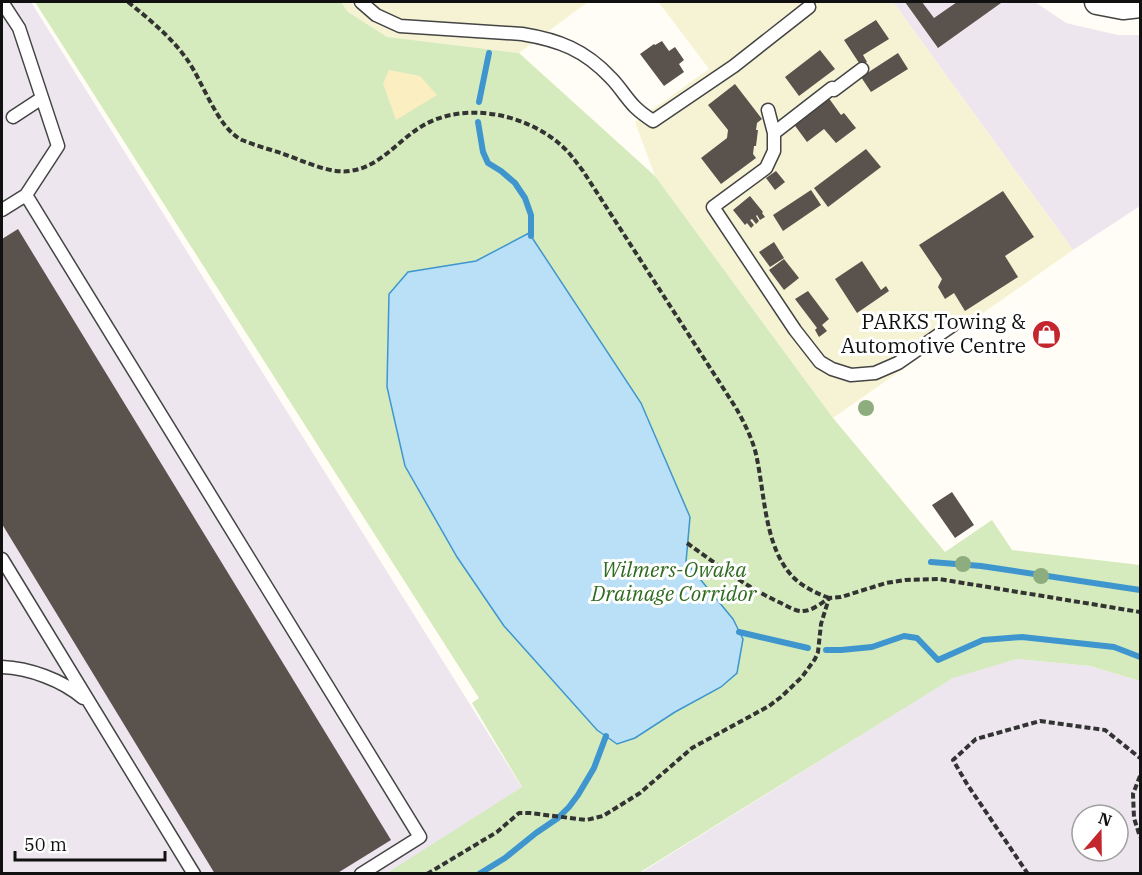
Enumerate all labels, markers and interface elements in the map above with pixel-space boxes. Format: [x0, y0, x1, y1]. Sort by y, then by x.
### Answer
place label: PARKS Towing & Automotive Centre [841, 307, 1026, 359]
shop icon: PARKS Towing & Automotive Centre [1031, 318, 1063, 350]
park label: Wilmers-Owaka Drainage Corridor [590, 555, 758, 607]
north arrow [1070, 803, 1130, 863]
text: N [1096, 807, 1114, 830]
scale bar [15, 824, 165, 862]
text: 50 m [24, 833, 67, 856]

